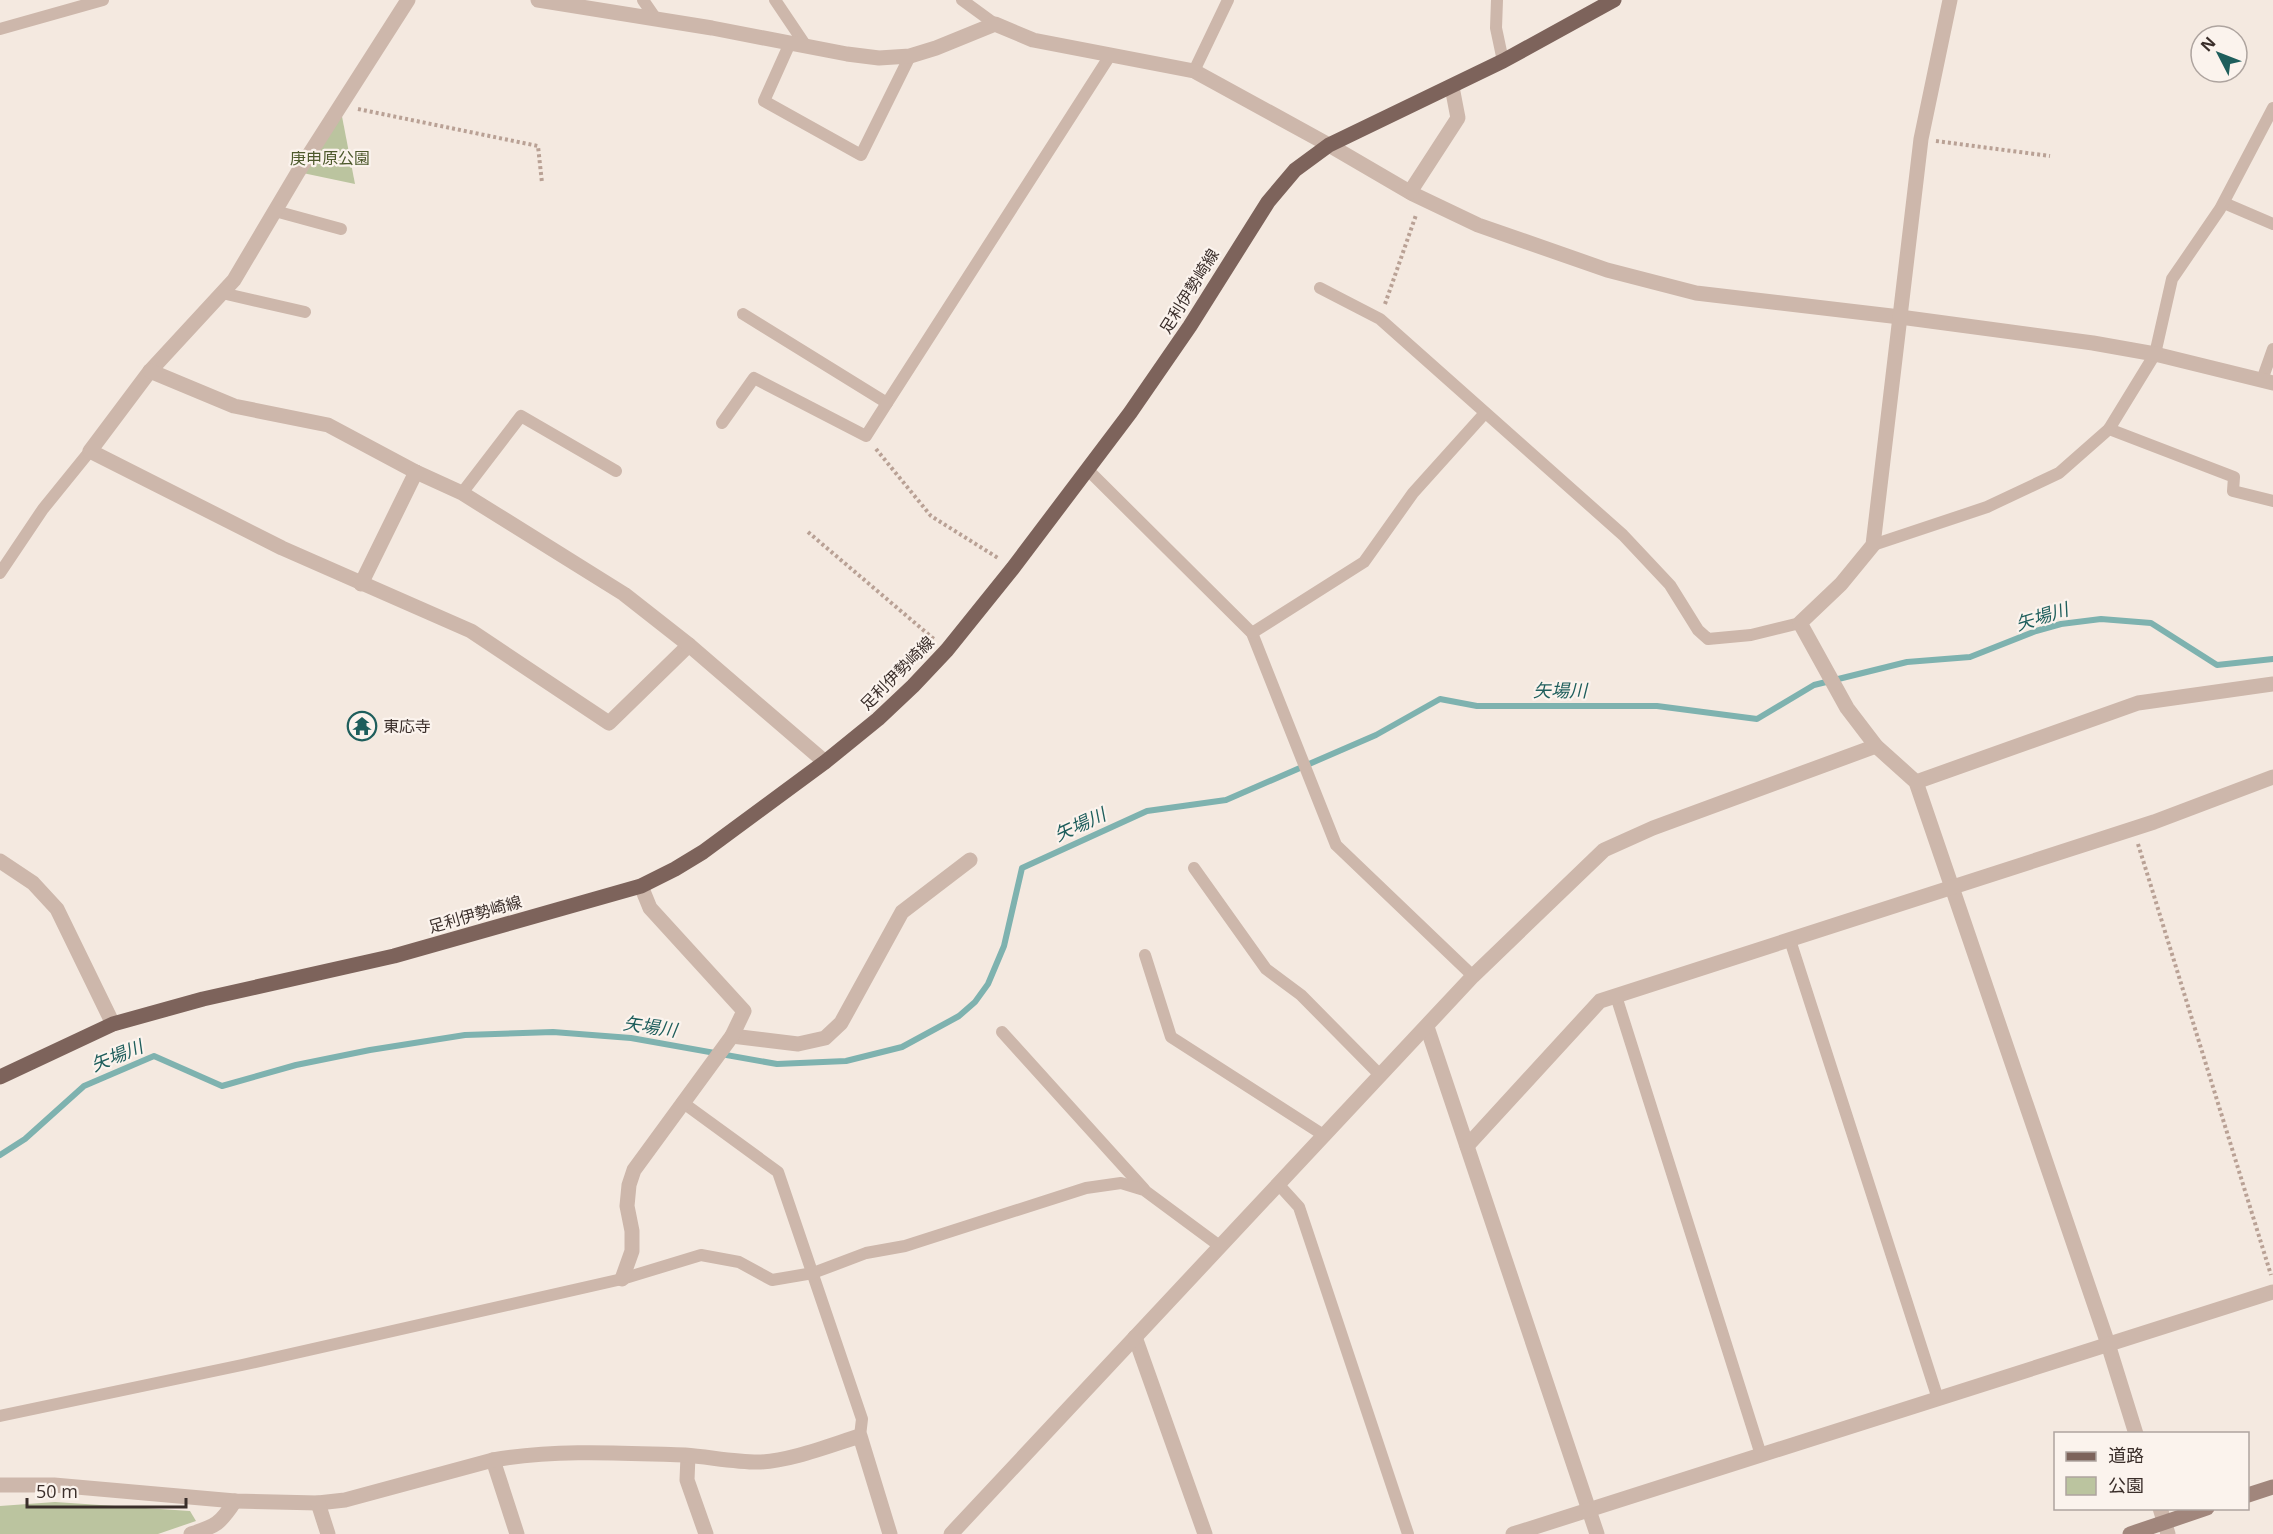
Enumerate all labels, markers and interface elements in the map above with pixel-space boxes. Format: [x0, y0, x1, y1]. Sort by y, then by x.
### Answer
north arrow [2189, 24, 2249, 84]
text: N [2195, 32, 2220, 56]
park label: 庚申原公園 [290, 147, 370, 169]
street label: 足利伊勢崎線 [1154, 244, 1224, 338]
water label: 矢場川 [2012, 596, 2073, 635]
street label: 足利伊勢崎線 [855, 631, 939, 715]
water label: 矢場川 [1533, 678, 1589, 702]
temple icon: 東応寺 [346, 710, 378, 742]
place label: 東応寺 [383, 715, 431, 737]
water label: 矢場川 [1050, 801, 1111, 846]
street label: 足利伊勢崎線 [426, 890, 524, 938]
water label: 矢場川 [622, 1010, 681, 1042]
water label: 矢場川 [87, 1033, 148, 1076]
legend [2054, 1432, 2249, 1510]
text: 道路 [2108, 1443, 2144, 1467]
scale bar [27, 1471, 186, 1509]
text: 公園 [2108, 1473, 2144, 1497]
text: 50 m [36, 1479, 78, 1503]

